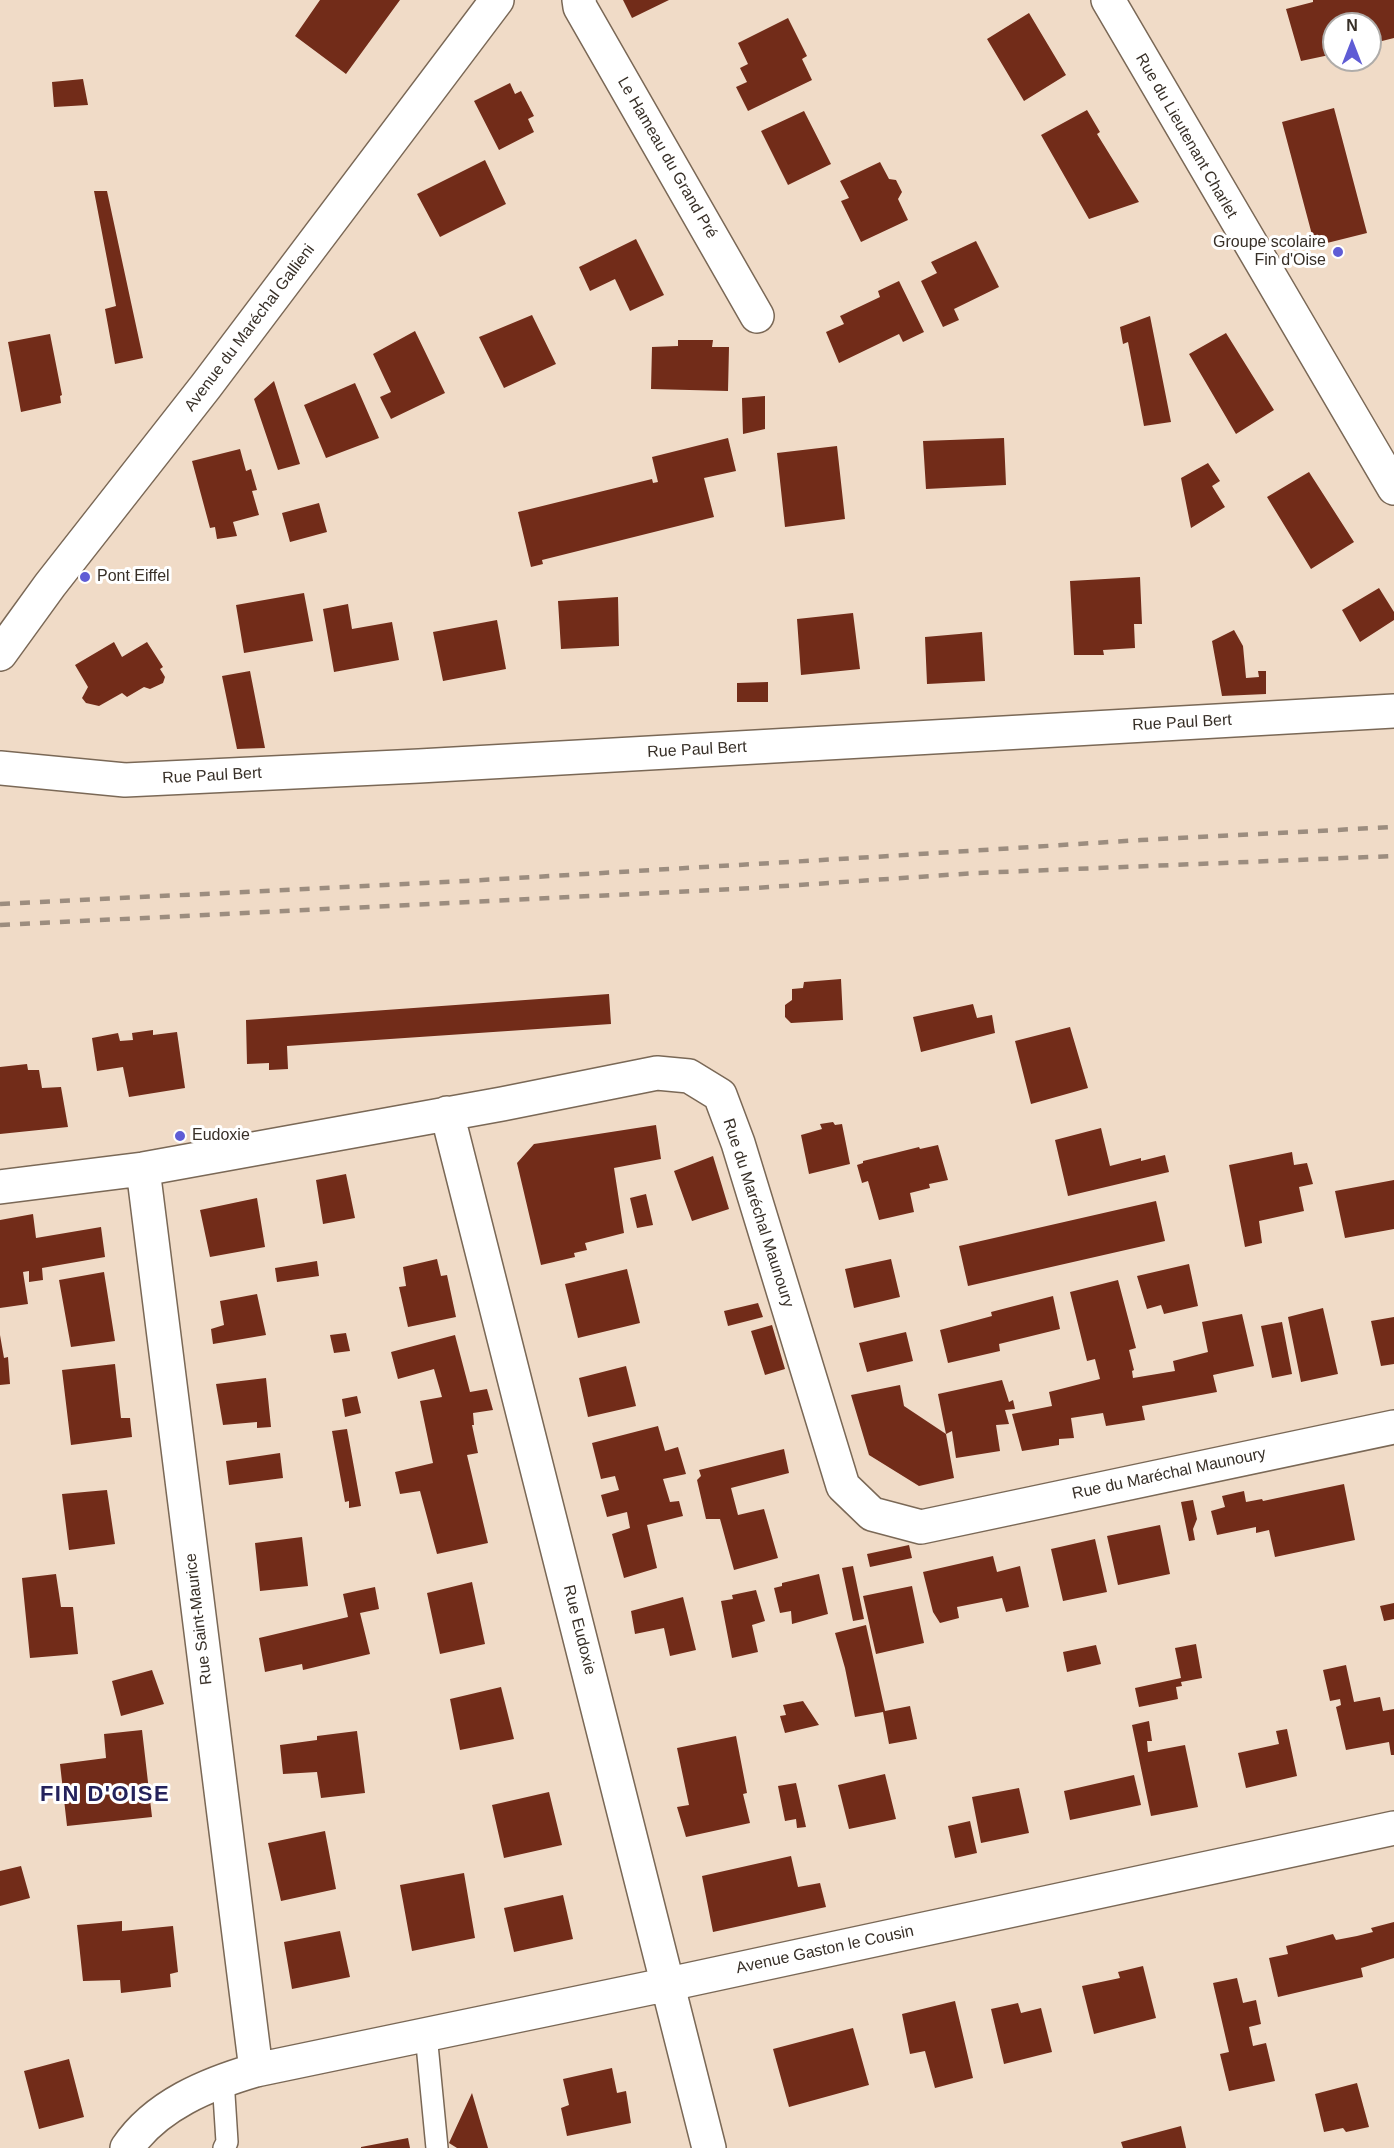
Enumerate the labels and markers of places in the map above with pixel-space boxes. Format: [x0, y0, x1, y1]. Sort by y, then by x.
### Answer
place label: Groupe scolaire Fin d'Oise [1213, 233, 1326, 271]
marker: Groupe scolaire Fin d'Oise [1331, 245, 1345, 259]
place label: Pont Eiffel [97, 567, 170, 587]
marker: Pont Eiffel [78, 570, 92, 584]
place label: Eudoxie [192, 1126, 250, 1146]
marker: Eudoxie [173, 1129, 187, 1143]

